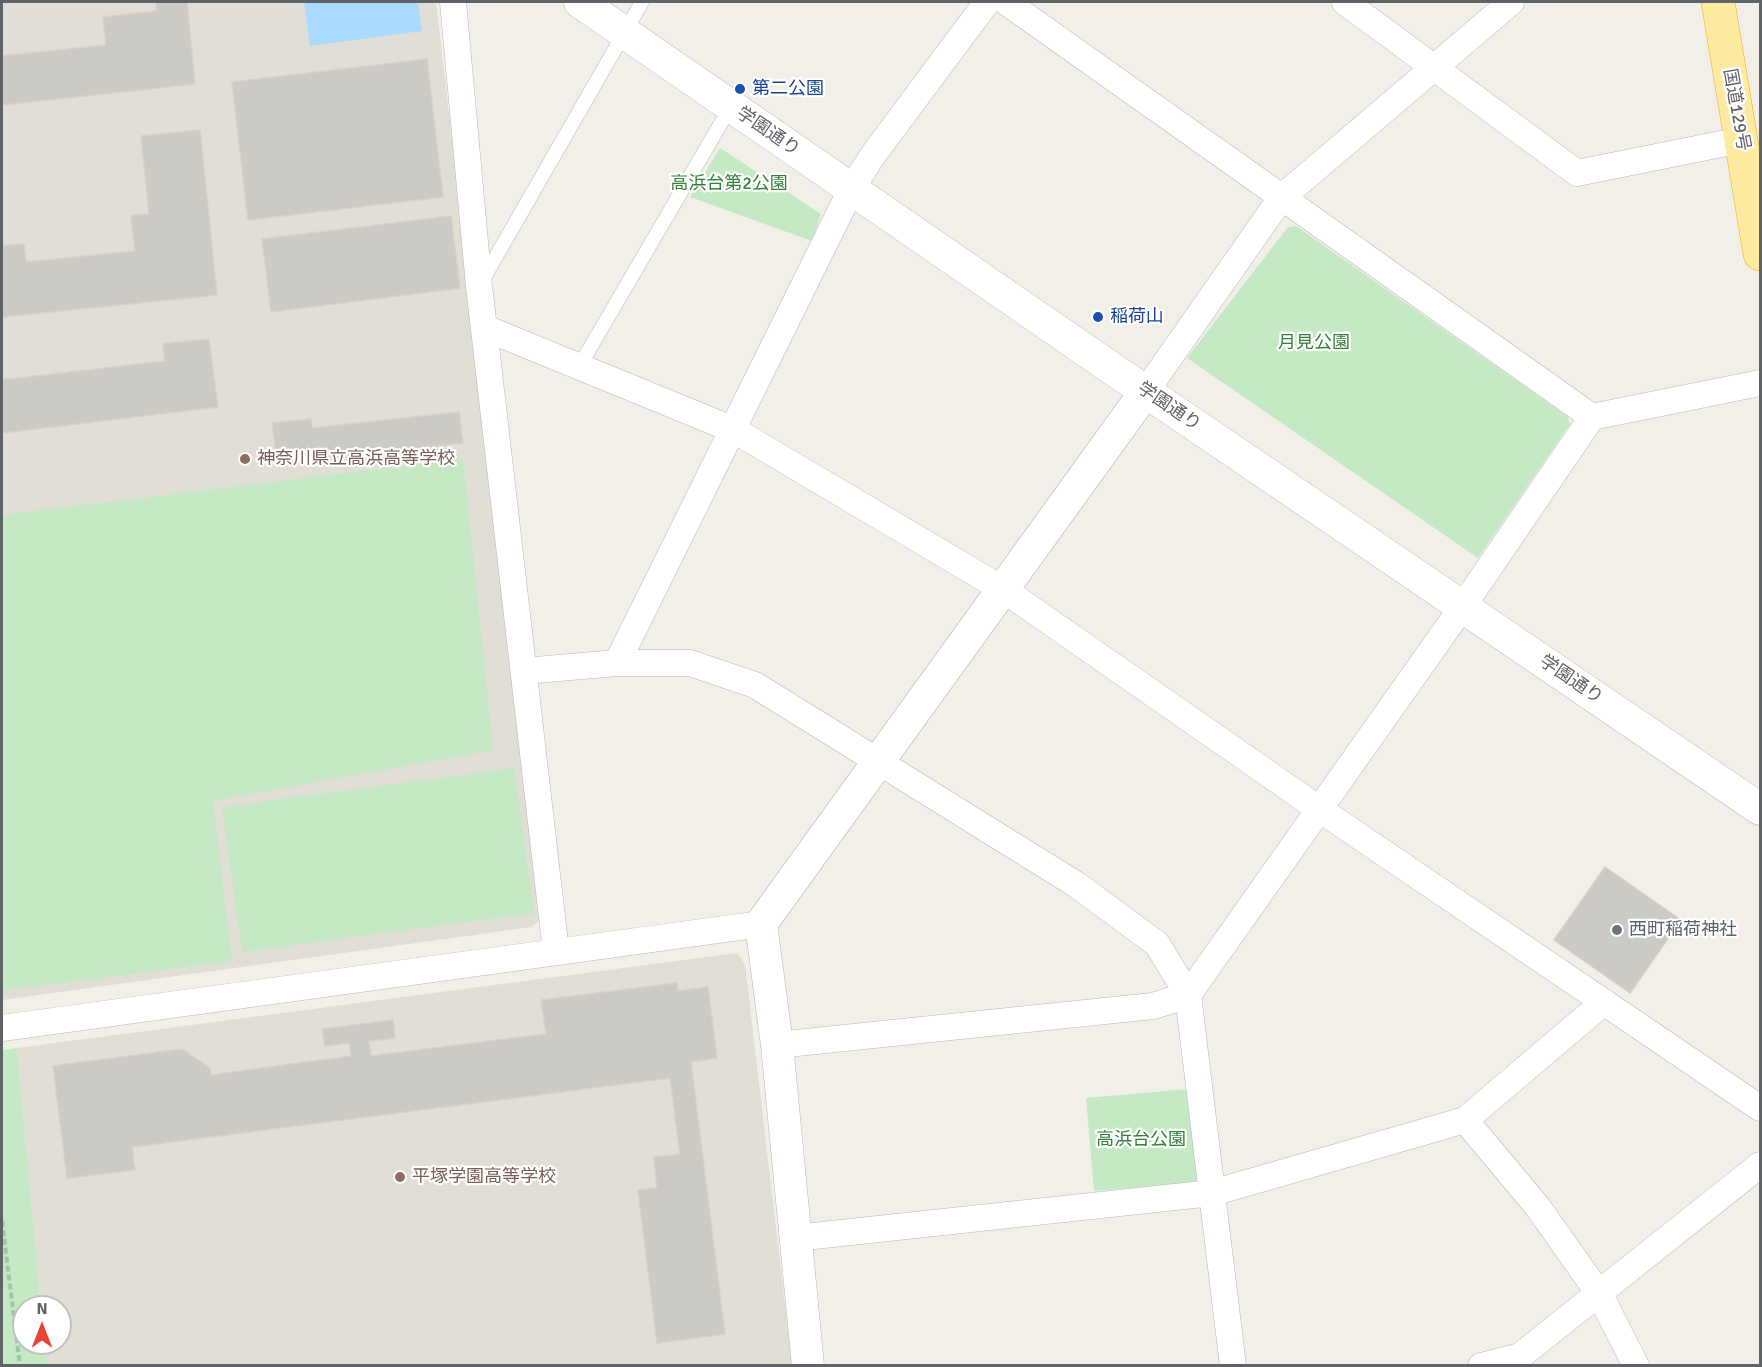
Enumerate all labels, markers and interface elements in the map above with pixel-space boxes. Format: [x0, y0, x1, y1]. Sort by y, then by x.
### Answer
street label: 国道129号 [1718, 67, 1754, 153]
place label: 第二公園 [752, 78, 824, 100]
marker: 第二公園 [733, 82, 747, 96]
street label: 学園通り [732, 103, 804, 161]
park label: 高浜台第2公園 [670, 173, 788, 195]
place label: 稲荷山 [1110, 306, 1164, 328]
marker: 稲荷山 [1091, 310, 1105, 324]
park label: 月見公園 [1278, 332, 1350, 354]
street label: 学園通り [1133, 378, 1205, 436]
place label: 神奈川県立高浜高等学校 [257, 448, 455, 470]
marker: 神奈川県立高浜高等学校 [238, 452, 252, 466]
street label: 学園通り [1535, 651, 1607, 709]
place label: 西町稲荷神社 [1629, 919, 1737, 941]
marker: 西町稲荷神社 [1610, 923, 1624, 937]
park label: 高浜台公園 [1096, 1129, 1186, 1151]
place label: 平塚学園高等学校 [412, 1166, 556, 1188]
marker: 平塚学園高等学校 [393, 1170, 407, 1184]
north arrow [12, 1295, 72, 1355]
text: N [36, 1299, 48, 1319]

